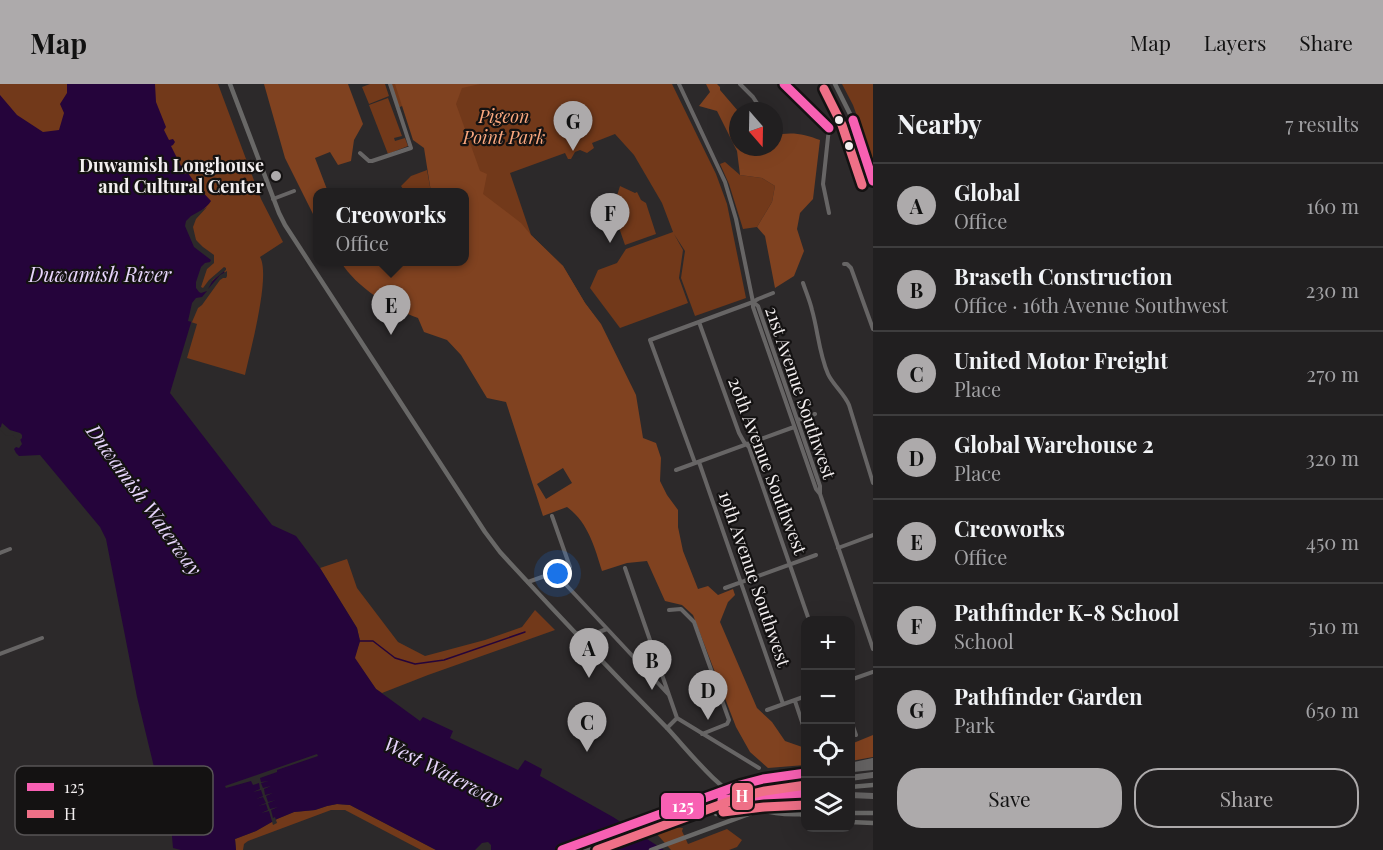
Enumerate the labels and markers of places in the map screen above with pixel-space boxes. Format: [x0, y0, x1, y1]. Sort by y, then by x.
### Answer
pin: G [554, 101, 592, 151]
unlabelled marker [833, 114, 845, 126]
unlabelled marker [843, 140, 855, 152]
place label: Duwamish Longhouse and Cultural Center [79, 153, 265, 198]
marker: Duwamish Longhouse and Cultural Center [269, 169, 283, 183]
pin: F [590, 194, 630, 243]
pin: E [372, 286, 410, 335]
pin: A [570, 628, 608, 678]
pin: B [632, 640, 672, 690]
pin: D [688, 670, 728, 720]
pin: C [568, 702, 606, 752]

